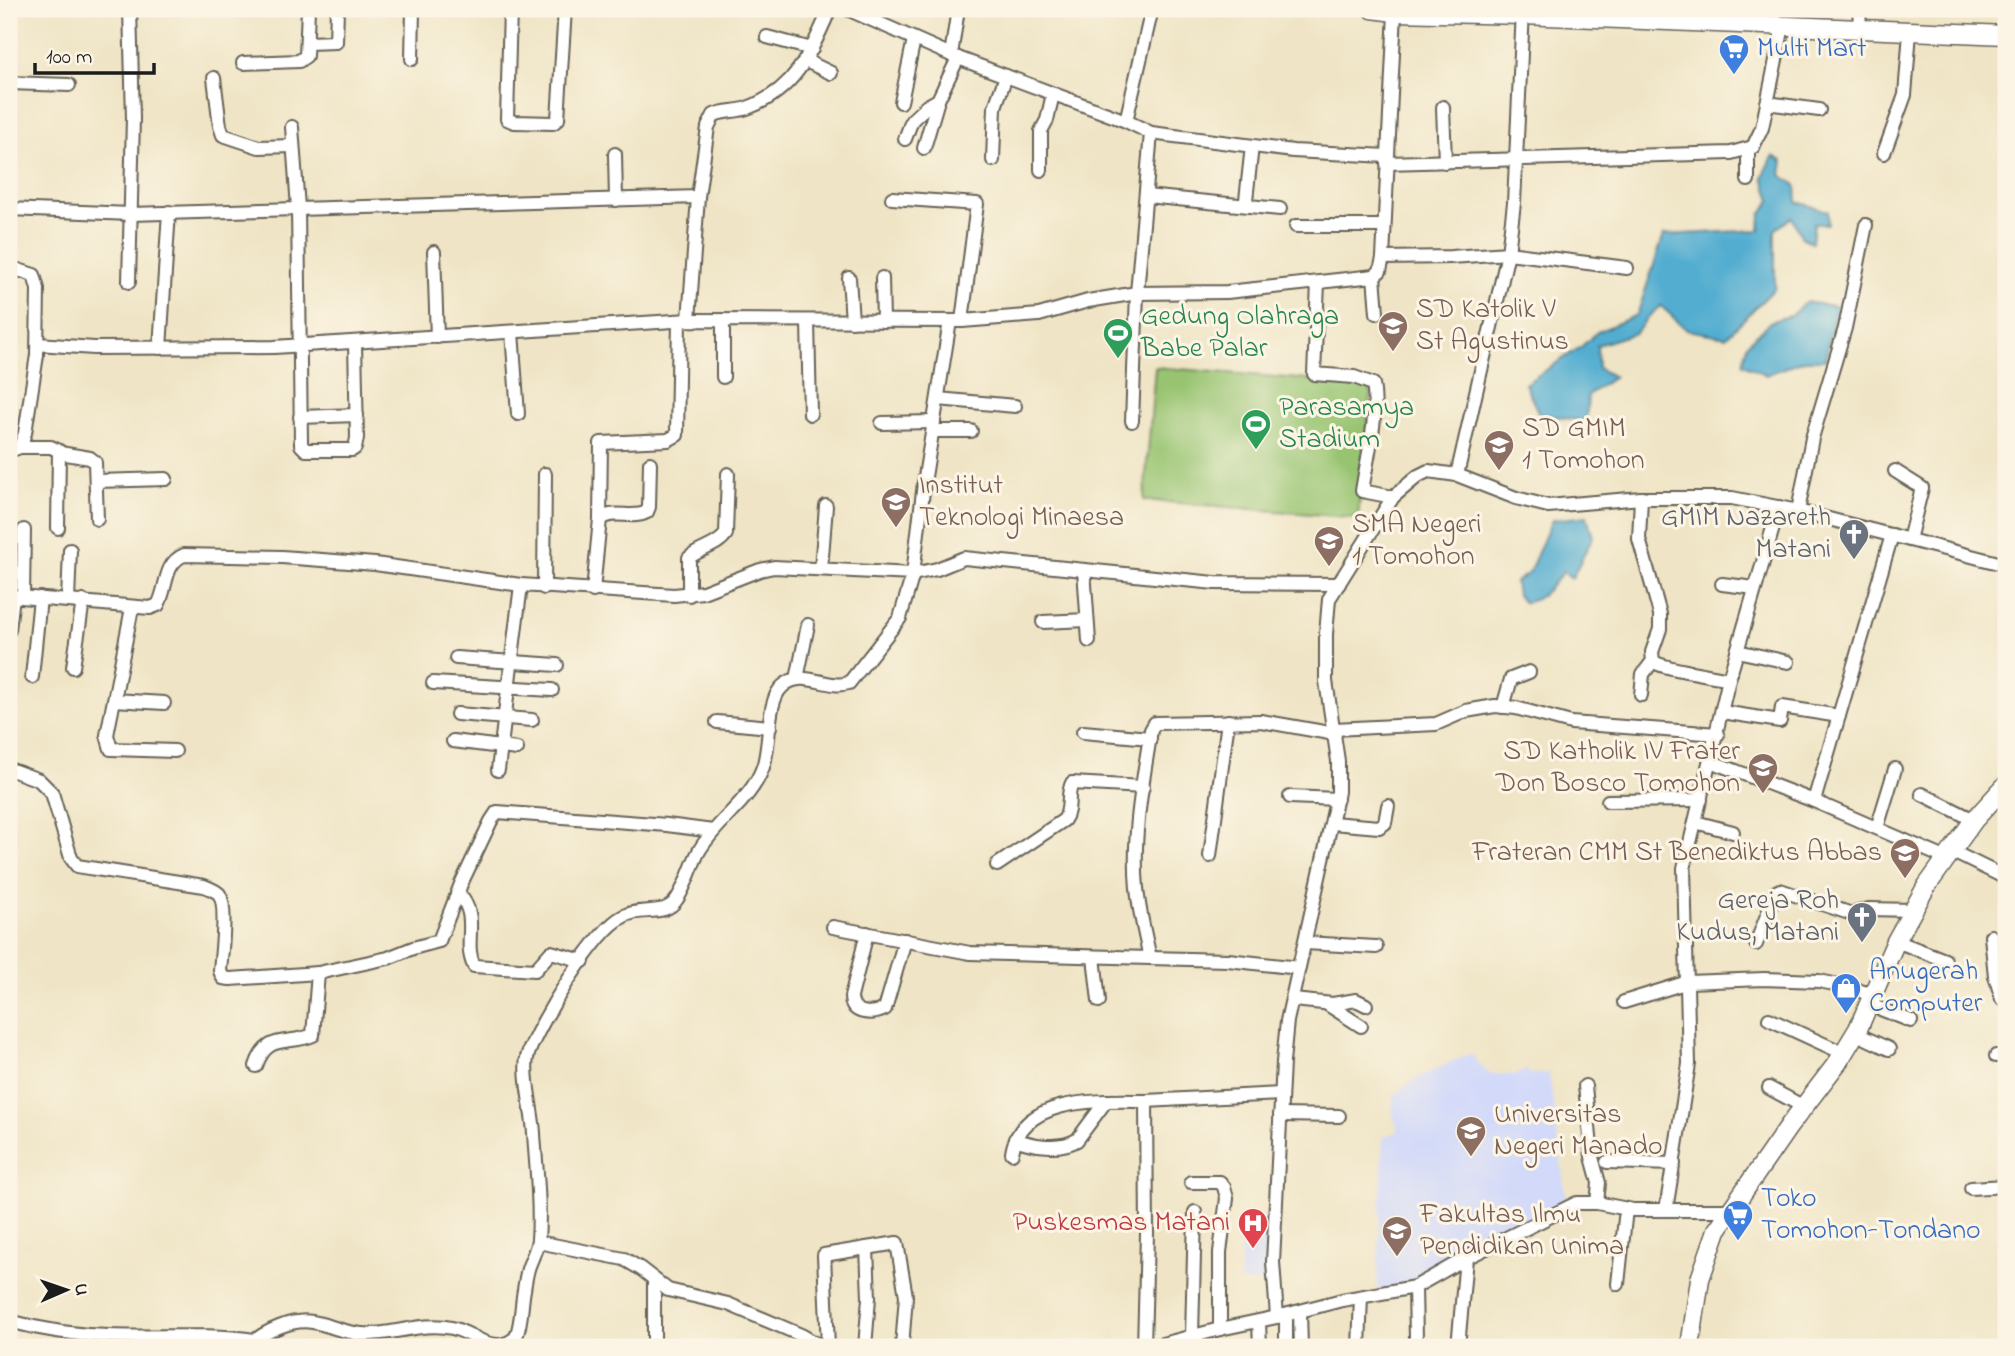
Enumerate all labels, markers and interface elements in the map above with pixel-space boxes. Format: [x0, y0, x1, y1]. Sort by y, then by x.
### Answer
place label: Multi Mart [1757, 29, 1866, 70]
scale bar [35, 32, 154, 76]
supermarket icon: Multi Mart [1717, 32, 1751, 76]
text: 100 m [46, 43, 92, 73]
place label: SD Katolik V St Agustinus [1416, 290, 1569, 363]
place label: Gedung Olahraga Babe Palar [1140, 297, 1339, 370]
school or university icon: SD Katolik V St Agustinus [1376, 309, 1410, 353]
sports icon: Gedung Olahraga Babe Palar [1101, 316, 1135, 360]
place label: Parasamya Stadium [1279, 388, 1414, 461]
sports icon: Parasamya Stadium [1239, 407, 1273, 451]
place label: SD GMIM 1 Tomohon [1522, 409, 1645, 482]
school or university icon: SD GMIM 1 Tomohon [1482, 428, 1516, 472]
place label: Institut Teknologi Minaesa [919, 466, 1124, 539]
school or university icon: Institut Teknologi Minaesa [879, 485, 913, 529]
place label: GMIM Nazareth Matani [1661, 498, 1831, 571]
place label: SMA Negeri 1 Tomohon [1352, 505, 1482, 578]
church icon: GMIM Nazareth Matani [1837, 517, 1871, 561]
school or university icon: SMA Negeri 1 Tomohon [1312, 524, 1346, 568]
place label: SD Katholik IV Frater Don Bosco Tomohon [1495, 732, 1740, 805]
school or university icon: SD Katholik IV Frater Don Bosco Tomohon [1746, 751, 1780, 795]
place label: Frateran CMM St Benediktus Abbas [1471, 833, 1882, 874]
school or university icon: Frateran CMM St Benediktus Abbas [1888, 836, 1922, 880]
place label: Gereja Roh Kudus, Matani [1676, 881, 1839, 954]
church icon: Gereja Roh Kudus, Matani [1845, 900, 1879, 944]
place label: Anugerah Computer [1869, 952, 1983, 1025]
shop icon: Anugerah Computer [1829, 971, 1863, 1015]
place label: Universitas Negeri Manado [1494, 1095, 1663, 1168]
school or university icon: Universitas Negeri Manado [1454, 1114, 1488, 1158]
place label: Toko Tomohon-Tondano [1761, 1179, 1981, 1252]
place label: Fakultas Ilmu Pendidikan Unima [1419, 1195, 1624, 1268]
supermarket icon: Toko Tomohon-Tondano [1721, 1198, 1755, 1242]
place label: Puskesmas Matani [1013, 1203, 1230, 1244]
hospital icon: Puskesmas Matani [1236, 1206, 1270, 1250]
school or university icon: Fakultas Ilmu Pendidikan Unima [1380, 1214, 1414, 1258]
north arrow [32, 1254, 102, 1324]
text: U [67, 1283, 94, 1296]

